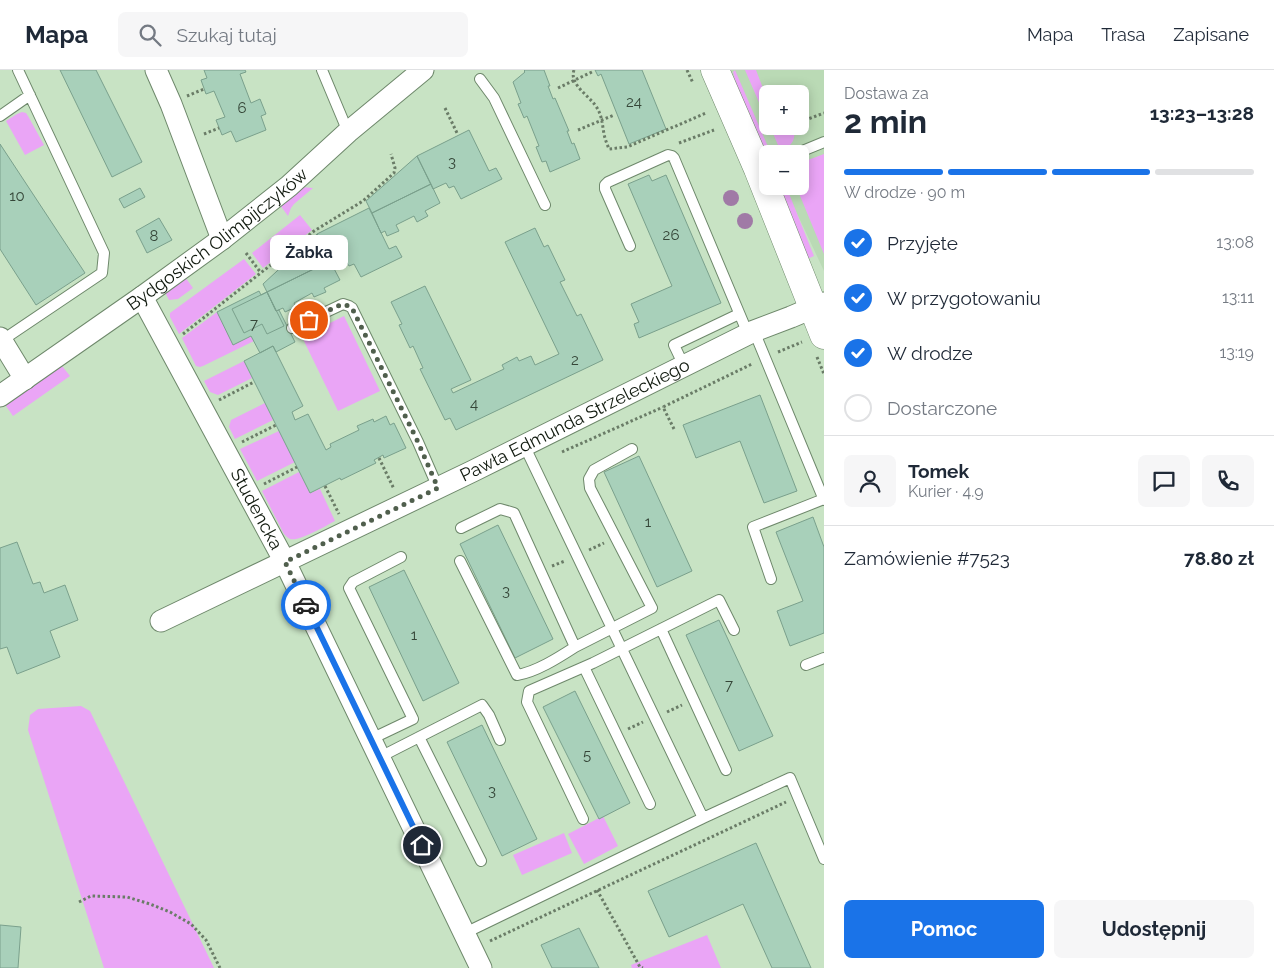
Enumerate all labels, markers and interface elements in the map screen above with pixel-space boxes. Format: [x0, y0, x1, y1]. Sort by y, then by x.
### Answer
search box [118, 12, 468, 57]
text: Mapa [25, 20, 88, 49]
icon: search [136, 21, 164, 49]
text: Szukaj tutaj [176, 24, 277, 46]
text: Mapa [1027, 24, 1073, 45]
text: Trasa [1101, 24, 1145, 45]
text: Zapisane [1173, 24, 1249, 45]
text: Dostawa za [844, 84, 929, 103]
map controls [759, 85, 809, 195]
button: + [759, 85, 809, 135]
house number: 24 [626, 93, 642, 111]
house number: 6 [237, 99, 247, 117]
text: 13:23–13:28 [1150, 102, 1254, 124]
text: 2 min [844, 103, 927, 140]
button: − [759, 145, 809, 195]
house number: 3 [448, 153, 456, 171]
street label: Bydgoskich Olimpijczyków [122, 163, 312, 314]
text: W drodze · 90 m [844, 183, 965, 202]
house number: 10 [9, 187, 25, 205]
house number: 26 [663, 226, 679, 244]
house number: 8 [150, 227, 159, 245]
icon: check [844, 229, 872, 257]
text: Przyjęte [887, 232, 958, 254]
text: 13:08 [1216, 233, 1254, 252]
callout: Żabka [270, 235, 348, 270]
text: Żabka [285, 243, 333, 262]
icon: check [844, 284, 872, 312]
text: W przygotowaniu [887, 287, 1041, 309]
text: 13:11 [1222, 288, 1254, 307]
pin [288, 299, 330, 341]
icon: bag [295, 306, 323, 334]
house number: 7 [250, 315, 258, 333]
icon: check [844, 339, 872, 367]
text: W drodze [887, 342, 973, 364]
text: 13:19 [1219, 343, 1254, 362]
house number: 2 [571, 351, 579, 369]
street label: Pawła Edmunda Strzeleckiego [456, 354, 693, 486]
house number: 4 [470, 395, 478, 413]
text: Dostarczone [887, 397, 997, 419]
button: person [844, 455, 896, 507]
button: chat [1138, 455, 1190, 507]
button: phone [1202, 455, 1254, 507]
text: Tomek [908, 460, 969, 482]
street label: Studencka [227, 465, 287, 553]
text: Kurier · 4.9 [908, 482, 984, 501]
house number: 1 [645, 513, 652, 531]
text: Zamówienie #7523 [844, 547, 1010, 569]
text: 78.80 zł [1184, 547, 1254, 569]
courier [281, 580, 331, 630]
house number: 3 [502, 582, 510, 600]
icon: car [292, 591, 320, 619]
house number: 1 [411, 626, 418, 644]
house number: 7 [725, 676, 733, 694]
house number: 5 [583, 746, 591, 764]
house number: 3 [488, 782, 496, 800]
pin [401, 824, 443, 866]
icon: home [408, 831, 436, 859]
button: Pomoc [844, 900, 1044, 958]
button: Udostępnij [1054, 900, 1254, 958]

